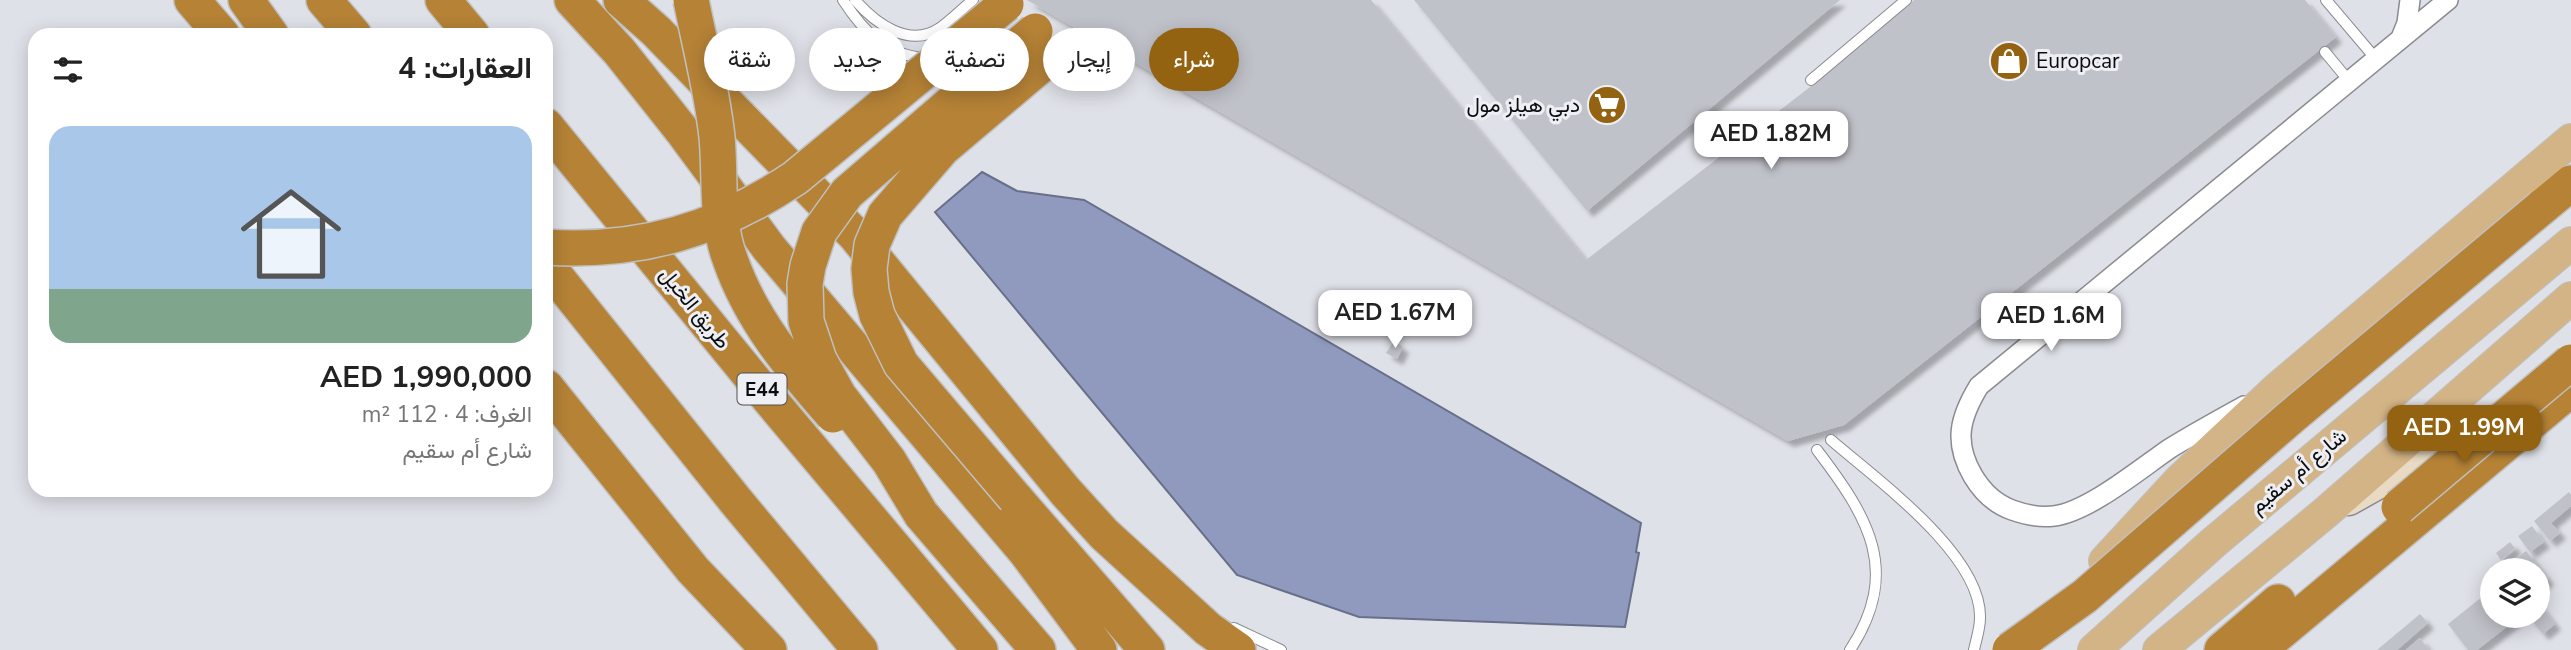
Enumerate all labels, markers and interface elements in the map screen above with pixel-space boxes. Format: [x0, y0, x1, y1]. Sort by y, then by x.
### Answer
chip: شقة [704, 28, 795, 91]
chip: جديد [809, 28, 906, 91]
chip: تصفية [920, 28, 1029, 91]
chip: إيجار [1043, 28, 1135, 91]
chip: شراء [1149, 28, 1239, 91]
shop icon: Europcar [1988, 40, 2030, 82]
place label: Europcar [2036, 47, 2120, 75]
text: العقارات: 4 [398, 48, 532, 89]
icon: filters [49, 51, 87, 89]
supermarket icon: دبي هيلز مول [1586, 84, 1628, 126]
place label: دبي هيلز مول [1466, 91, 1580, 122]
pin: AED 1.82M [1691, 111, 1851, 171]
text: AED 1.82M [1710, 118, 1832, 149]
icon: home [228, 171, 354, 297]
street label: طريق الخيل [653, 261, 737, 355]
pin: AED 1.67M [1315, 290, 1475, 350]
pin: AED 1.6M [1979, 294, 2123, 353]
text: AED 1.67M [1334, 297, 1456, 328]
text: AED 1.6M [1997, 300, 2105, 331]
text: AED 1,990,000 [320, 357, 532, 398]
road number: E44 [738, 374, 786, 404]
text: الغرف: 4 · 112 m² [362, 399, 532, 430]
pin: AED 1.99M [2384, 406, 2544, 465]
text: AED 1.99M [2403, 412, 2525, 443]
street label: شارع أم سقيم [2244, 422, 2352, 520]
text: شارع أم سقيم [402, 435, 532, 466]
map controls [2480, 558, 2550, 628]
button: layers [2480, 558, 2550, 628]

